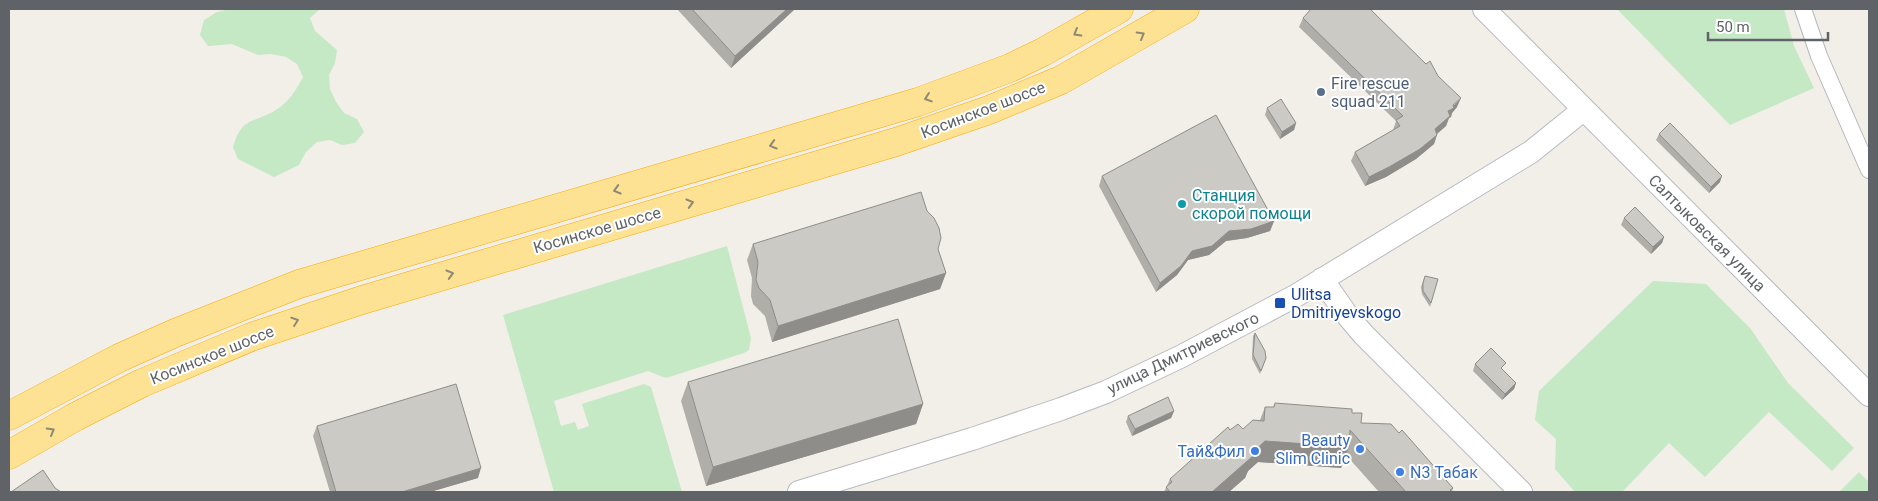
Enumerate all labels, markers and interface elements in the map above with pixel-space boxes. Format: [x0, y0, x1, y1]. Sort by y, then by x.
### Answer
scale bar [1708, 10, 1828, 42]
text: 50 m [1716, 18, 1750, 36]
one-way arrow [1073, 27, 1082, 37]
one-way arrow [1136, 31, 1145, 41]
place label: Fire rescue squad 211 [1331, 74, 1409, 111]
street label: Косинское шоссе [918, 78, 1048, 142]
marker: Fire rescue squad 211 [1315, 86, 1327, 98]
one-way arrow [925, 92, 933, 102]
one-way arrow [769, 140, 777, 150]
street label: Салтыковская улица [1645, 171, 1769, 295]
one-way arrow [613, 185, 621, 195]
place label: Станция скорой помощи [1192, 186, 1311, 223]
one-way arrow [685, 198, 693, 208]
marker: Станция скорой помощи [1176, 198, 1188, 210]
street label: Косинское шоссе [531, 203, 663, 257]
one-way arrow [445, 269, 454, 279]
place label: Ulitsa Dmitriyevskogo [1291, 285, 1401, 322]
marker: Ulitsa Dmitriyevskogo [1273, 296, 1287, 310]
street label: улица Дмитриевского [1104, 308, 1262, 398]
one-way arrow [290, 317, 298, 327]
street label: Косинское шоссе [147, 322, 277, 388]
one-way arrow [46, 427, 55, 437]
place label: Beauty Slim Clinic [1275, 431, 1350, 468]
place label: Тай&Фил [1178, 442, 1245, 461]
marker: Beauty Slim Clinic [1354, 443, 1366, 455]
marker: Тай&Фил [1249, 445, 1261, 457]
place label: N3 Табак [1410, 463, 1478, 482]
marker: N3 Табак [1394, 466, 1406, 478]

